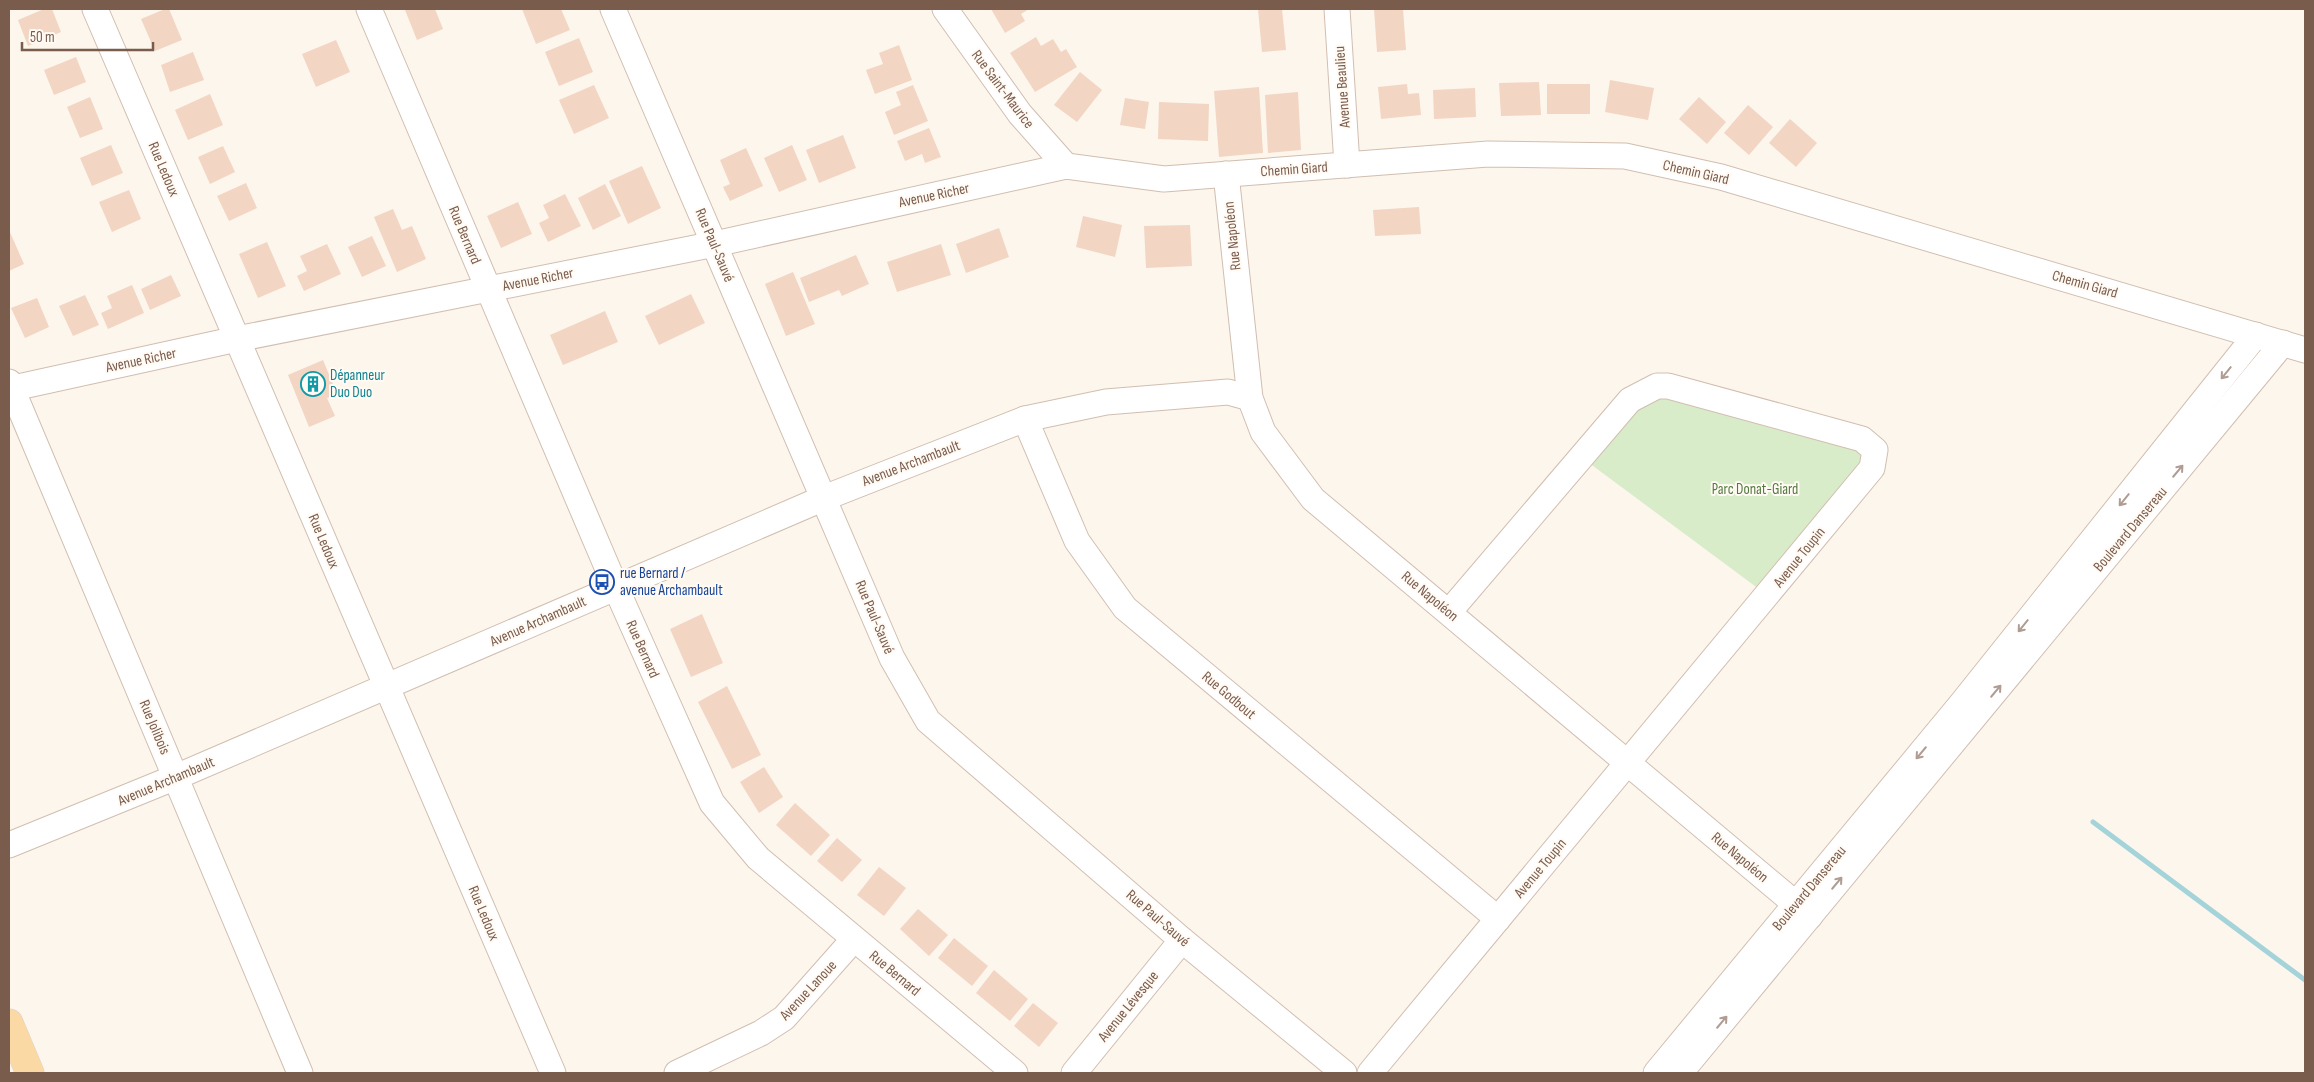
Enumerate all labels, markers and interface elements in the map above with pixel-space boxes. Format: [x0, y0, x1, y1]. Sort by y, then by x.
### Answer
scale bar [22, 20, 154, 52]
text: 50 m [30, 28, 55, 47]
street label: Avenue Beaulieu [1330, 45, 1355, 130]
street label: Rue Saint-Maurice [967, 46, 1038, 132]
street label: Rue Ledoux [144, 139, 184, 200]
street label: Chemin Giard [1661, 156, 1731, 189]
street label: Chemin Giard [1260, 158, 1328, 181]
street label: Avenue Richer [896, 179, 972, 212]
street label: Rue Napoléon [1219, 201, 1246, 271]
street label: Rue Bernard [444, 203, 485, 267]
street label: Rue Paul-Sauvé [691, 206, 739, 285]
street label: Avenue Richer [500, 263, 576, 296]
street label: Chemin Giard [2050, 266, 2120, 303]
street label: Avenue Richer [103, 344, 179, 377]
place label: Dépanneur Duo Duo [330, 366, 386, 402]
one-way arrow [2221, 366, 2231, 380]
building icon: Dépanneur Duo Duo [300, 371, 326, 397]
street label: Avenue Archambault [859, 436, 963, 491]
one-way arrow [2172, 465, 2183, 478]
park label: Parc Donat-Giard [1712, 480, 1798, 499]
street label: Boulevard Dansereau [2089, 483, 2171, 576]
one-way arrow [2119, 493, 2130, 506]
street label: Rue Ledoux [304, 511, 344, 572]
street label: Avenue Toupin [1769, 523, 1829, 592]
place label: rue Bernard / avenue Archambault [620, 564, 723, 600]
street label: Rue Napoléon [1397, 567, 1462, 626]
bus stop icon: rue Bernard / avenue Archambault [589, 569, 615, 595]
street label: Rue Paul-Sauvé [851, 578, 899, 657]
street label: Avenue Archambault [486, 592, 590, 652]
street label: Rue Bernard [621, 617, 664, 681]
one-way arrow [2017, 620, 2028, 633]
street label: Rue Godbout [1198, 667, 1260, 724]
one-way arrow [1991, 684, 2002, 697]
street label: Rue Jolibois [135, 697, 175, 757]
one-way arrow [1915, 746, 1926, 759]
street label: Avenue Archambault [114, 752, 218, 811]
street label: Rue Napoléon [1707, 828, 1772, 887]
street label: Avenue Toupin [1509, 835, 1571, 903]
street label: Boulevard Dansereau [1768, 842, 1850, 935]
one-way arrow [1831, 877, 1843, 890]
street label: Rue Ledoux [464, 883, 504, 944]
street label: Rue Paul-Sauvé [1122, 886, 1193, 951]
street label: Rue Bernard [865, 946, 924, 1000]
street label: Avenue Lanoue [775, 956, 841, 1025]
street label: Avenue Lévesque [1093, 967, 1163, 1046]
one-way arrow [1717, 1016, 1728, 1029]

